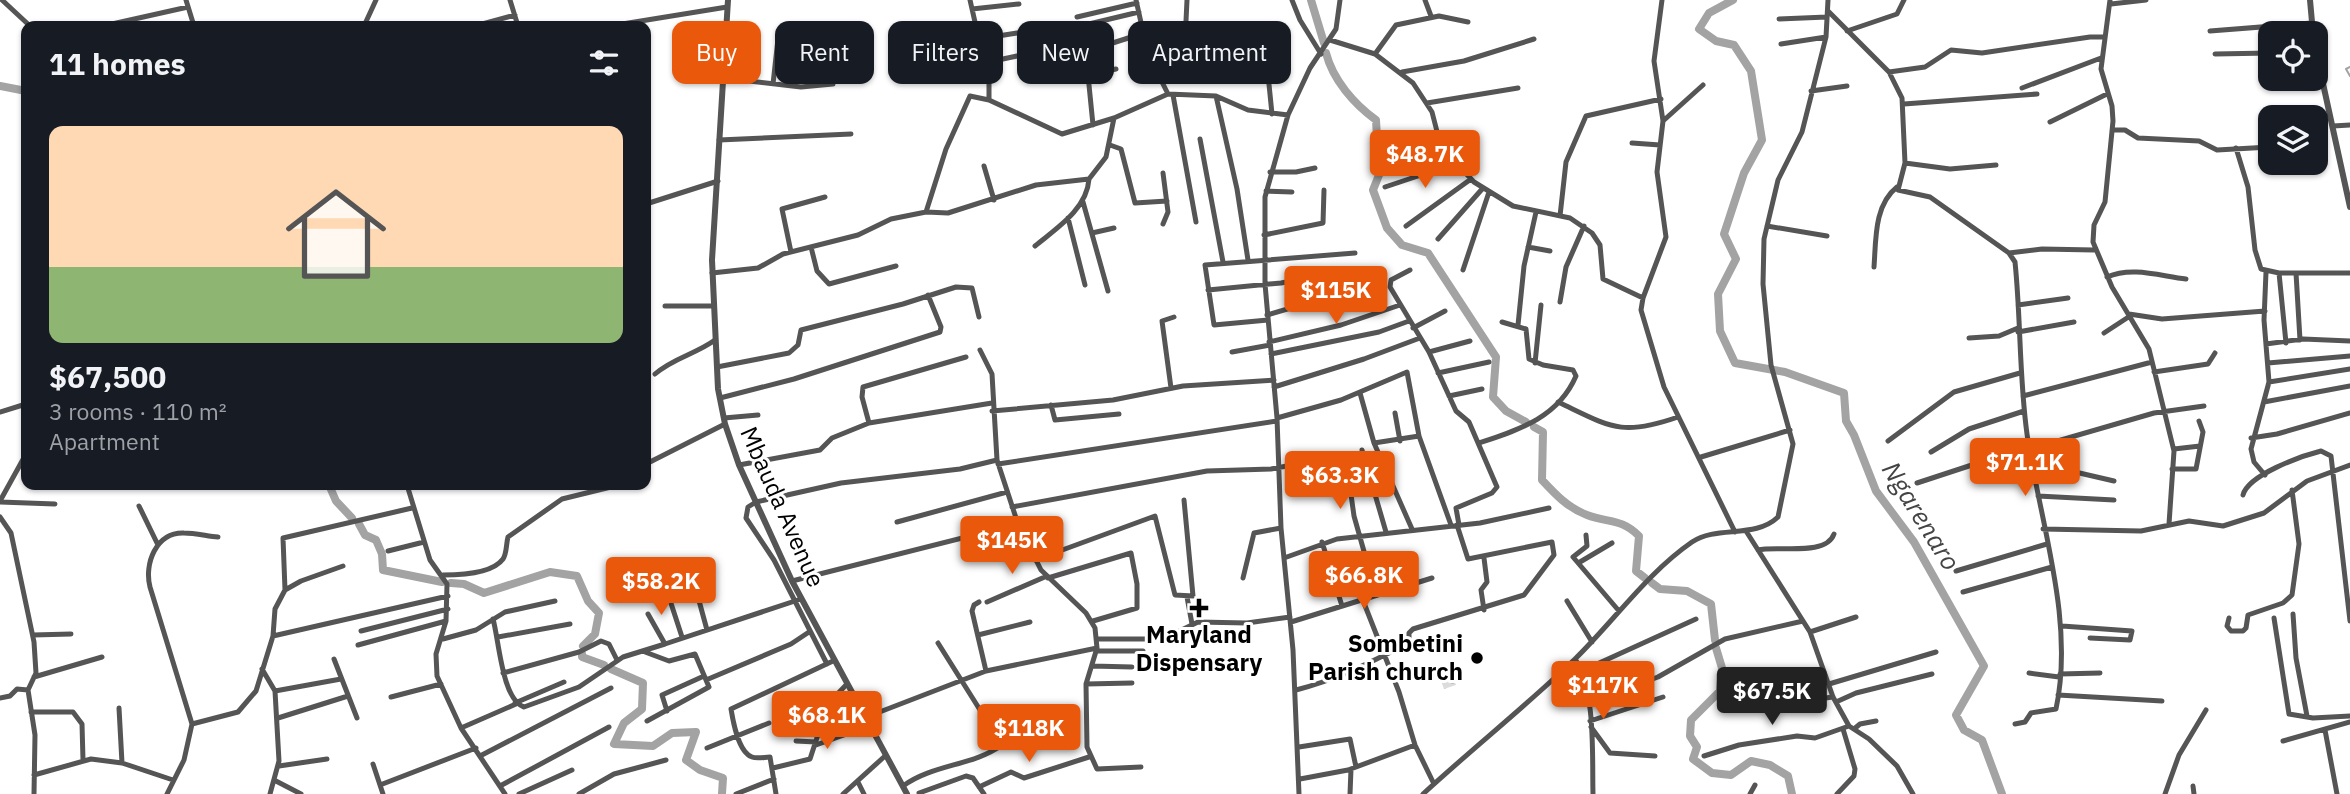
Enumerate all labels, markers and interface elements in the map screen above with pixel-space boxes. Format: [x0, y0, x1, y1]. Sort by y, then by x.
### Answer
chip: Buy [672, 21, 761, 84]
chip: Rent [775, 21, 874, 84]
chip: Filters [888, 21, 1003, 84]
chip: New [1017, 21, 1114, 84]
chip: Apartment [1128, 21, 1291, 84]
map controls [2258, 21, 2328, 175]
button: locate [2258, 21, 2328, 91]
text: 11 homes [49, 44, 186, 83]
icon: filters [585, 44, 623, 82]
button: layers [2258, 105, 2328, 175]
pin: $48.7K [1368, 130, 1482, 190]
text: $48.7K [1386, 138, 1464, 168]
icon: home [273, 171, 399, 297]
pin: $115K [1287, 266, 1385, 326]
text: $115K [1300, 274, 1372, 304]
text: $67,500 [49, 357, 166, 396]
text: 3 rooms · 110 m² [49, 396, 227, 426]
street label: Mbauda Avenue [733, 421, 833, 592]
text: Apartment [49, 426, 160, 456]
pin: $71.1K [1968, 438, 2082, 498]
text: $71.1K [1986, 446, 2064, 476]
pin: $63.3K [1283, 452, 1397, 511]
water label: Ngarenaro [1875, 455, 1969, 576]
text: $63.3K [1301, 459, 1379, 489]
pin: $145K [963, 516, 1061, 576]
text: $145K [976, 524, 1048, 554]
pin: $66.8K [1307, 552, 1421, 611]
pin: $58.2K [604, 558, 718, 617]
text: $66.8K [1325, 559, 1403, 589]
text: $58.2K [622, 565, 700, 595]
marker: Maryland Dispensary [1189, 598, 1209, 618]
place label: Maryland Dispensary [1136, 618, 1262, 678]
place label: Sombetini Parish church [1308, 627, 1463, 687]
marker: Sombetini Parish church [1469, 650, 1485, 666]
pin: $117K [1554, 662, 1652, 721]
pin: $67.5K [1715, 668, 1829, 727]
text: $117K [1567, 669, 1639, 699]
text: $67.5K [1733, 675, 1811, 705]
pin: $68.1K [770, 692, 884, 751]
text: $68.1K [788, 699, 866, 729]
pin: $118K [980, 704, 1078, 764]
text: $118K [993, 712, 1065, 742]

